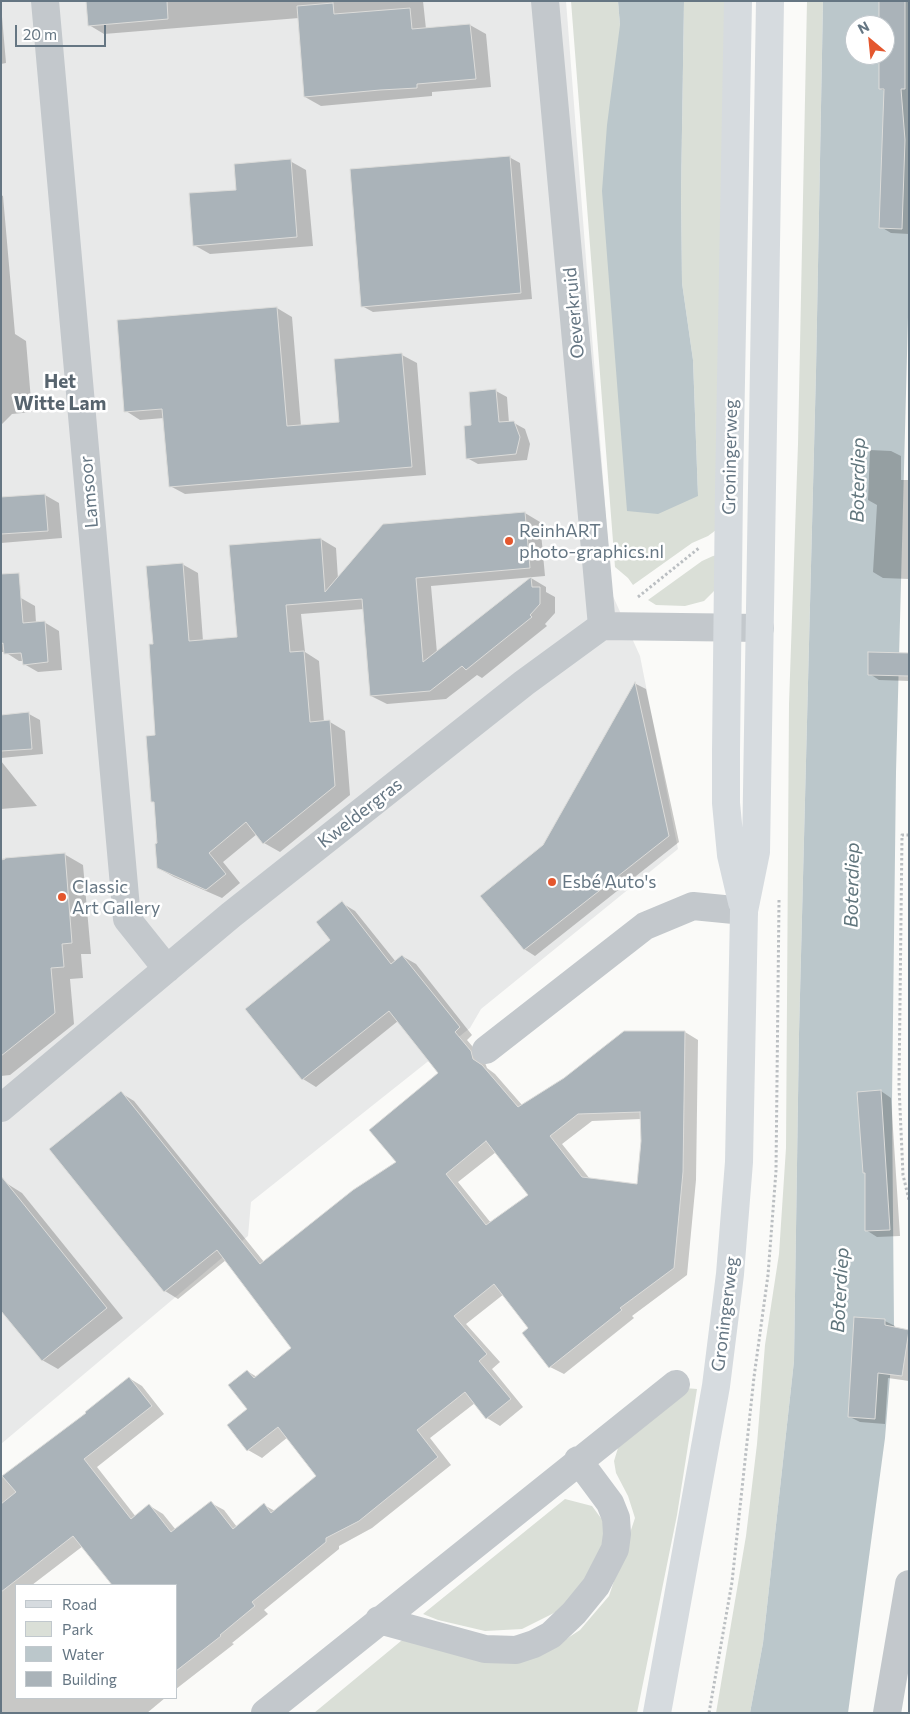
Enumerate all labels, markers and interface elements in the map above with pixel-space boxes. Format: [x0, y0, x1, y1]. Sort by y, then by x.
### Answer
scale bar [18, 15, 109, 47]
north arrow [845, 15, 895, 65]
text: N [855, 17, 872, 37]
text: 20 m [23, 25, 57, 43]
street label: Oeverkruid [559, 266, 589, 360]
district label: Het Witte Lam [14, 371, 106, 415]
street label: Groningerweg [718, 399, 742, 515]
water label: Boterdiep [846, 437, 870, 523]
street label: Lamsoor [75, 455, 103, 529]
place label: ReinhART photo-graphics.nl [519, 520, 664, 562]
marker: ReinhART photo-graphics.nl [503, 535, 515, 547]
street label: Kweldergras [314, 773, 406, 853]
water label: Boterdiep [840, 842, 864, 928]
place label: Esbé Auto's [562, 871, 657, 893]
place label: Classic Art Gallery [72, 876, 160, 919]
marker: Esbé Auto's [546, 876, 558, 888]
marker: Classic Art Gallery [56, 891, 68, 903]
water label: Boterdiep [826, 1247, 854, 1333]
street label: Groningerweg [707, 1255, 743, 1373]
legend [15, 1584, 178, 1699]
text: Road [62, 1595, 97, 1613]
text: Park [62, 1620, 93, 1638]
text: Water [62, 1645, 104, 1663]
text: Building [62, 1670, 117, 1688]

